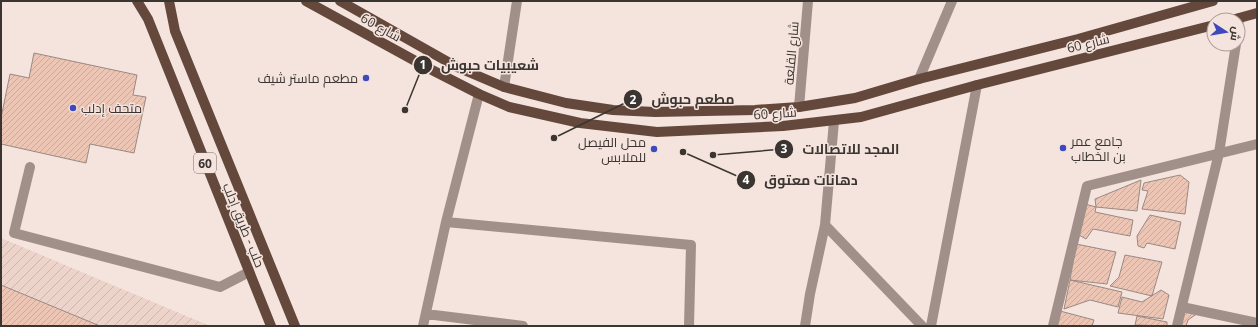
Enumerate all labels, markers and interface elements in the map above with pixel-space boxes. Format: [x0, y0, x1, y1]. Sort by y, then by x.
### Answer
street label: شارع 60 [358, 9, 404, 45]
north arrow [1206, 12, 1246, 52]
street label: شارع القلعة [779, 20, 803, 86]
text: ش [1227, 26, 1245, 43]
street label: شارع 60 [1065, 29, 1111, 57]
callout: شعيبيات حبوش [413, 52, 547, 78]
text: شعيبيات حبوش [441, 55, 539, 74]
text: 1 [420, 56, 426, 73]
place label: مطعم ماستر شيف [257, 69, 358, 88]
marker: مطعم ماستر شيف [361, 73, 371, 83]
callout: مطعم حبوش [623, 86, 742, 112]
text: مطعم حبوش [652, 89, 734, 109]
text: 2 [630, 91, 637, 108]
place label: متحف إدلب [81, 99, 142, 117]
marker: متحف إدلب [68, 103, 78, 113]
street label: شارع 60 [753, 103, 797, 123]
place label: جامع عمر بن الخطاب [1070, 132, 1126, 165]
place label: محل الفيصل للملابس [578, 133, 646, 166]
callout: المجد للاتصالات [774, 136, 907, 162]
text: المجد للاتصالات [803, 139, 899, 158]
text: 3 [781, 140, 788, 157]
marker: جامع عمر بن الخطاب [1058, 143, 1068, 153]
marker: محل الفيصل للملابس [649, 144, 659, 154]
road number: 60 [194, 153, 216, 173]
callout: دهانات معتوق [736, 167, 865, 193]
text: دهانات معتوق [764, 170, 858, 189]
text: 4 [743, 171, 750, 188]
street label: حلب - طريق إدلب [219, 180, 269, 270]

